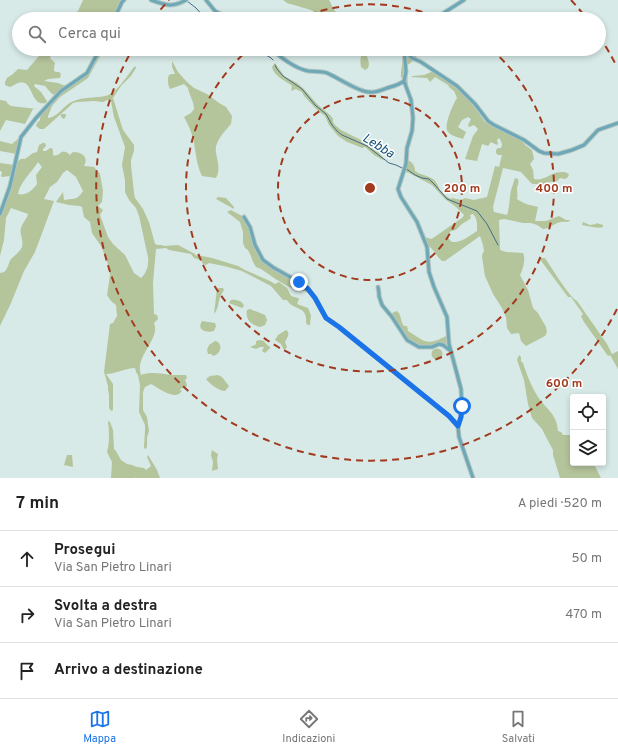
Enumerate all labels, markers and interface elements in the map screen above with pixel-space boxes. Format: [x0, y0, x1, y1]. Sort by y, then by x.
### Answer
search box [12, 12, 606, 56]
icon: search [26, 23, 48, 45]
text: Cerca qui [58, 25, 121, 44]
water label: Lebba [359, 131, 397, 163]
centre of rings [363, 181, 377, 195]
text: 200 m [444, 181, 480, 197]
text: 400 m [535, 181, 573, 197]
route end [290, 273, 308, 291]
text: 600 m [546, 376, 582, 392]
map controls [570, 394, 606, 466]
button: locate [570, 394, 606, 430]
route start [453, 397, 471, 415]
button: layers [570, 430, 606, 466]
text: 7 min [16, 493, 59, 515]
text: A piedi · 520 m [518, 496, 602, 512]
text: Prosegui [54, 541, 115, 560]
icon: ahead [16, 548, 38, 570]
text: 50 m [572, 551, 602, 567]
text: Via San Pietro Linari [54, 560, 172, 576]
text: Svolta a destra [54, 597, 157, 616]
icon: right [16, 604, 38, 626]
text: 470 m [565, 607, 602, 623]
text: Via San Pietro Linari [54, 616, 172, 632]
icon: arrive [16, 660, 38, 682]
text: Arrivo a destinazione [54, 661, 203, 680]
tab: Mappa [83, 708, 116, 746]
tab: Indicazioni [282, 708, 335, 746]
tab: Salvati [502, 708, 535, 746]

